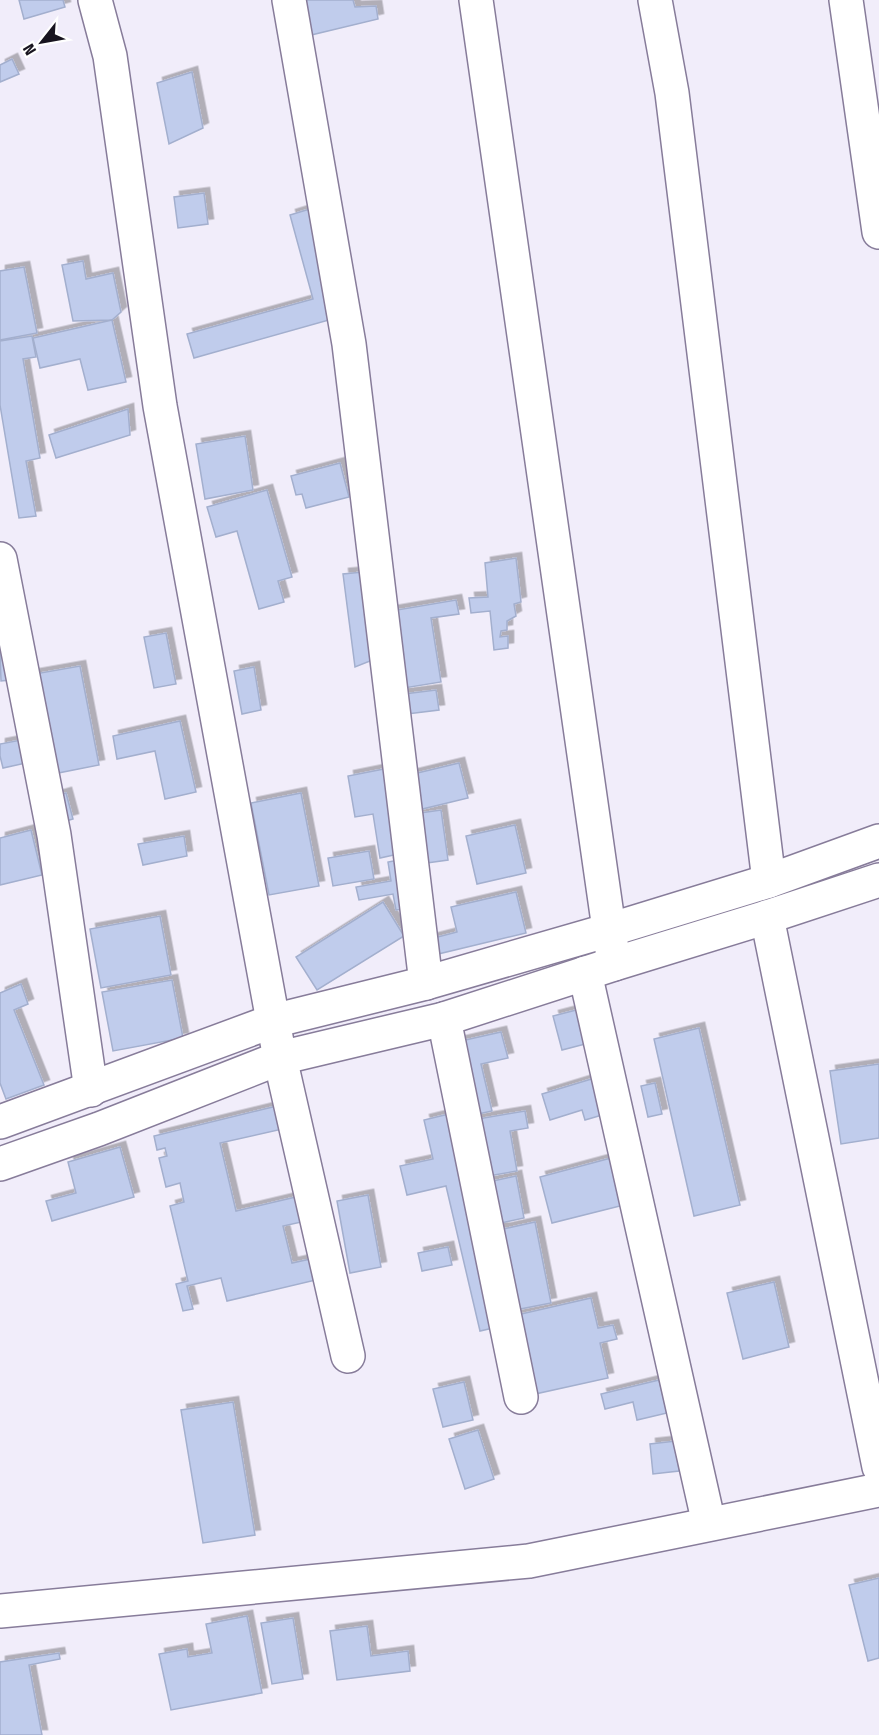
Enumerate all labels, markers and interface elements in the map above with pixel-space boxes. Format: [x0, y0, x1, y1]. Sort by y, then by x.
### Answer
north arrow [12, 12, 72, 72]
text: N [19, 40, 40, 58]

